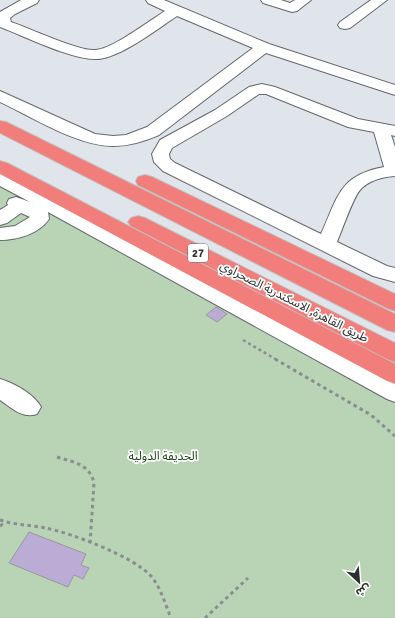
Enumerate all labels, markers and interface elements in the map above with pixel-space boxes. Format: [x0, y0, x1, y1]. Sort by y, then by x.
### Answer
road number: 27 [188, 244, 208, 262]
street label: طريق القاهرة, الاسكندرية الصحراوي [216, 258, 371, 348]
park label: الحديقة الدولية [128, 449, 198, 464]
north arrow [339, 562, 379, 602]
text: ش [354, 581, 373, 600]

